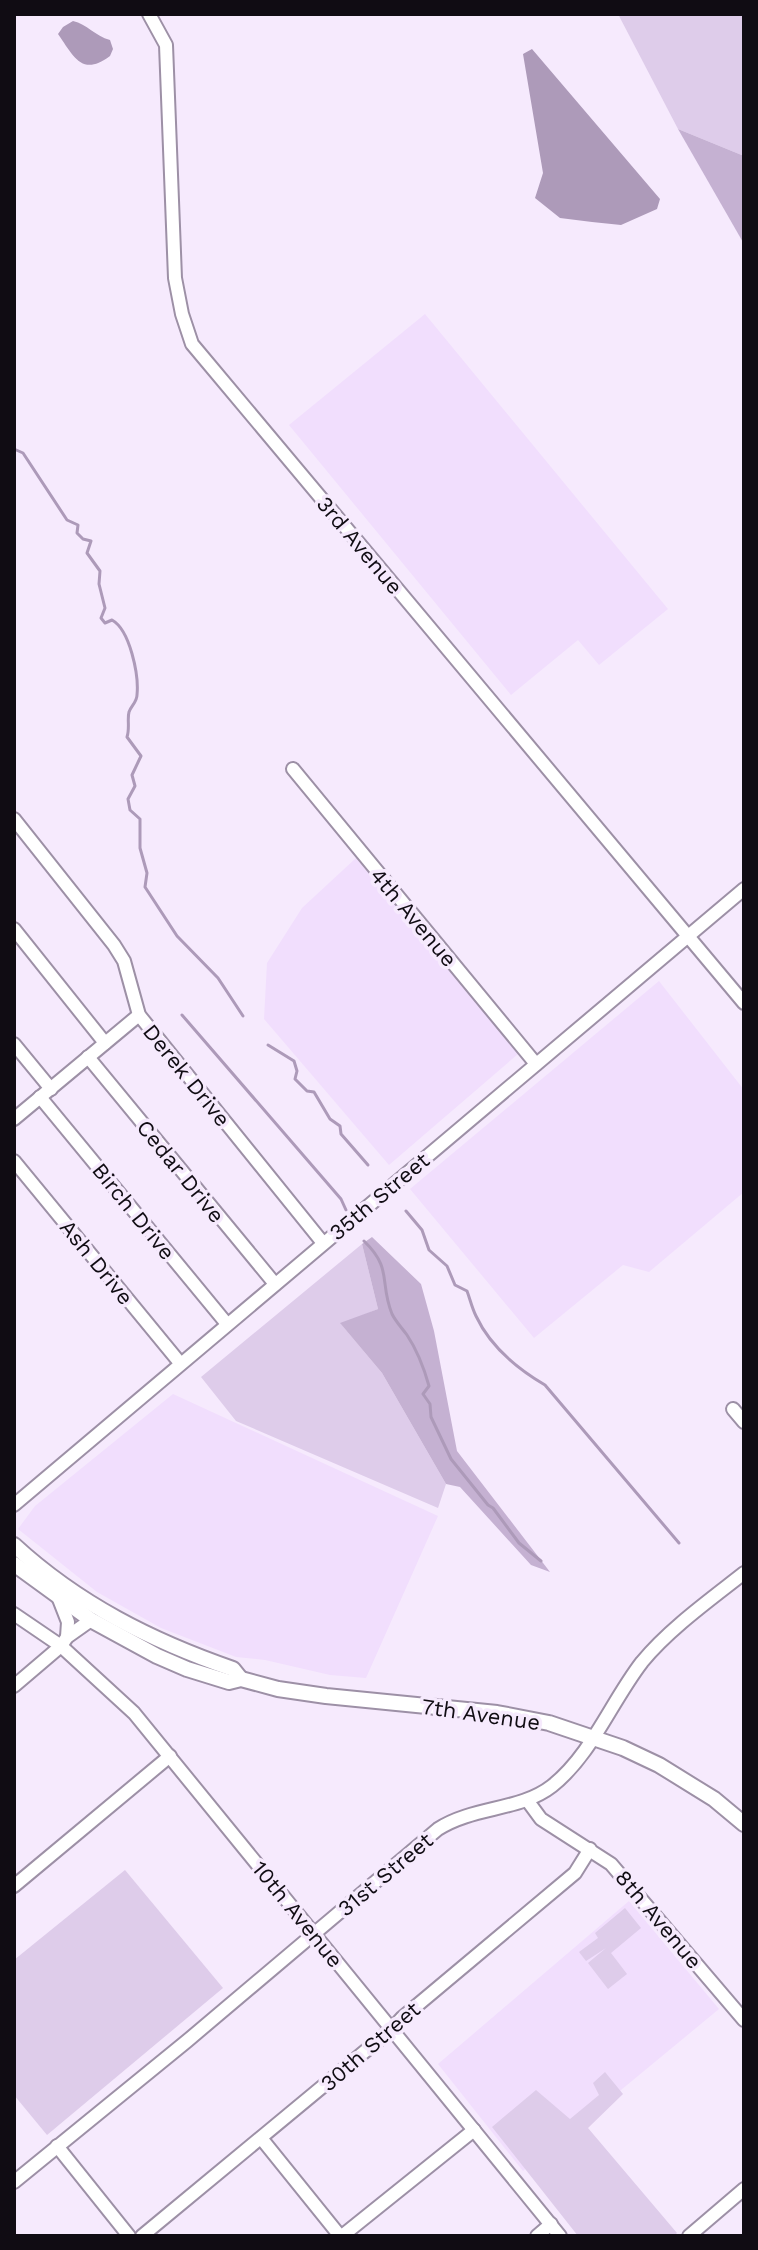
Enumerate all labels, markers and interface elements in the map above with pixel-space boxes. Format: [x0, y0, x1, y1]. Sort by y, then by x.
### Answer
street label: 3rd Avenue [312, 491, 408, 599]
street label: 4th Avenue [365, 863, 462, 972]
street label: Derek Drive [138, 1019, 235, 1131]
street label: Cedar Drive [132, 1115, 230, 1228]
street label: 35th Street [324, 1148, 434, 1245]
street label: Birch Drive [87, 1158, 180, 1265]
street label: Ash Drive [55, 1215, 138, 1310]
street label: 7th Avenue [420, 1694, 542, 1735]
street label: 31st Street [333, 1828, 438, 1921]
street label: 10th Avenue [247, 1856, 348, 1973]
street label: 8th Avenue [610, 1865, 707, 1974]
street label: 30th Street [316, 1997, 425, 2096]

